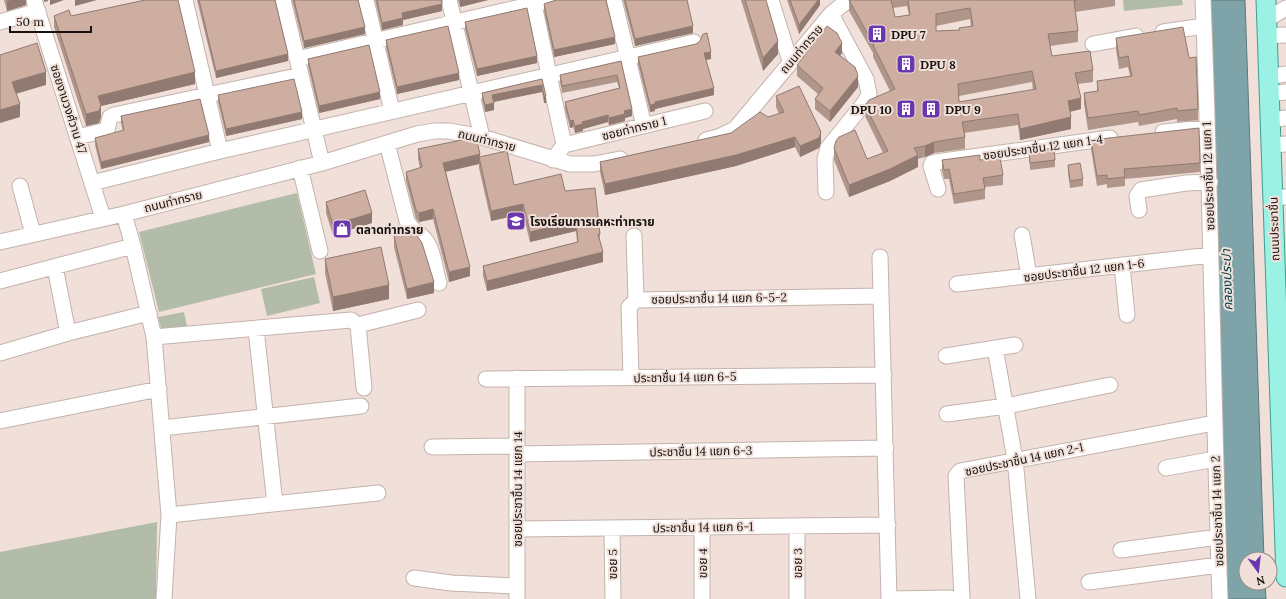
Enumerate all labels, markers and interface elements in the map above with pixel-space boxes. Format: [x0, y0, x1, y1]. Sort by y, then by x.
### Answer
scale bar [10, 8, 91, 34]
text: 50 m [16, 14, 44, 29]
street label: ถนนท่าทราย [776, 21, 826, 77]
building icon: DPU 7 [866, 23, 888, 45]
place label: DPU 7 [891, 27, 926, 42]
building icon: DPU 8 [895, 53, 917, 75]
place label: DPU 8 [920, 57, 956, 72]
street label: ซอยงามวงศ์วาน 47 [48, 63, 91, 156]
building icon: DPU 10 [895, 98, 917, 120]
building icon: DPU 9 [920, 98, 942, 120]
place label: DPU 10 [851, 102, 892, 117]
place label: DPU 9 [945, 102, 981, 117]
street label: ซอยท่าทราย 1 [600, 113, 668, 143]
street label: ซอยประชาชื่น 12 แยก 1 [1198, 121, 1217, 231]
street label: ถนนท่าทราย [456, 126, 518, 154]
street label: ซอยประชาชื่น 12 แยก 1-4 [982, 130, 1104, 163]
street label: ถนนท่าทราย [142, 187, 204, 215]
street label: ถนนประชาชื่น [1264, 196, 1283, 262]
school or university icon: โรงเรียนการเคหะท่าทราย [505, 210, 527, 232]
place label: โรงเรียนการเคหะท่าทราย [530, 214, 655, 229]
shop icon: ตลาดท่าทราย [331, 218, 353, 240]
place label: ตลาดท่าทราย [356, 222, 423, 237]
water label: คลองประปา [1217, 248, 1237, 311]
street label: ซอยประชาชื่น 12 แยก 1-6 [1023, 254, 1145, 285]
street label: ซอยประชาชื่น 14 แยก 6-5-2 [651, 288, 787, 307]
street label: ประชาชื่น 14 แยก 6-5 [633, 368, 737, 385]
street label: ซอยประชาชื่น 14 แยก 14 [509, 431, 525, 547]
street label: ซอยประชาชื่น 14 แยก 2-1 [963, 438, 1085, 479]
street label: ประชาชื่น 14 แยก 6-3 [649, 442, 753, 459]
street label: ซอยประชาชื่น 14 แยก 2 [1207, 455, 1226, 567]
street label: ประชาชื่น 14 แยก 6-1 [653, 518, 753, 535]
street label: ขอย 4 [695, 547, 710, 578]
street label: ขอย 3 [790, 547, 805, 578]
street label: ฃอย 5 [605, 549, 620, 579]
north arrow [1238, 551, 1278, 591]
text: N [1254, 573, 1267, 589]

